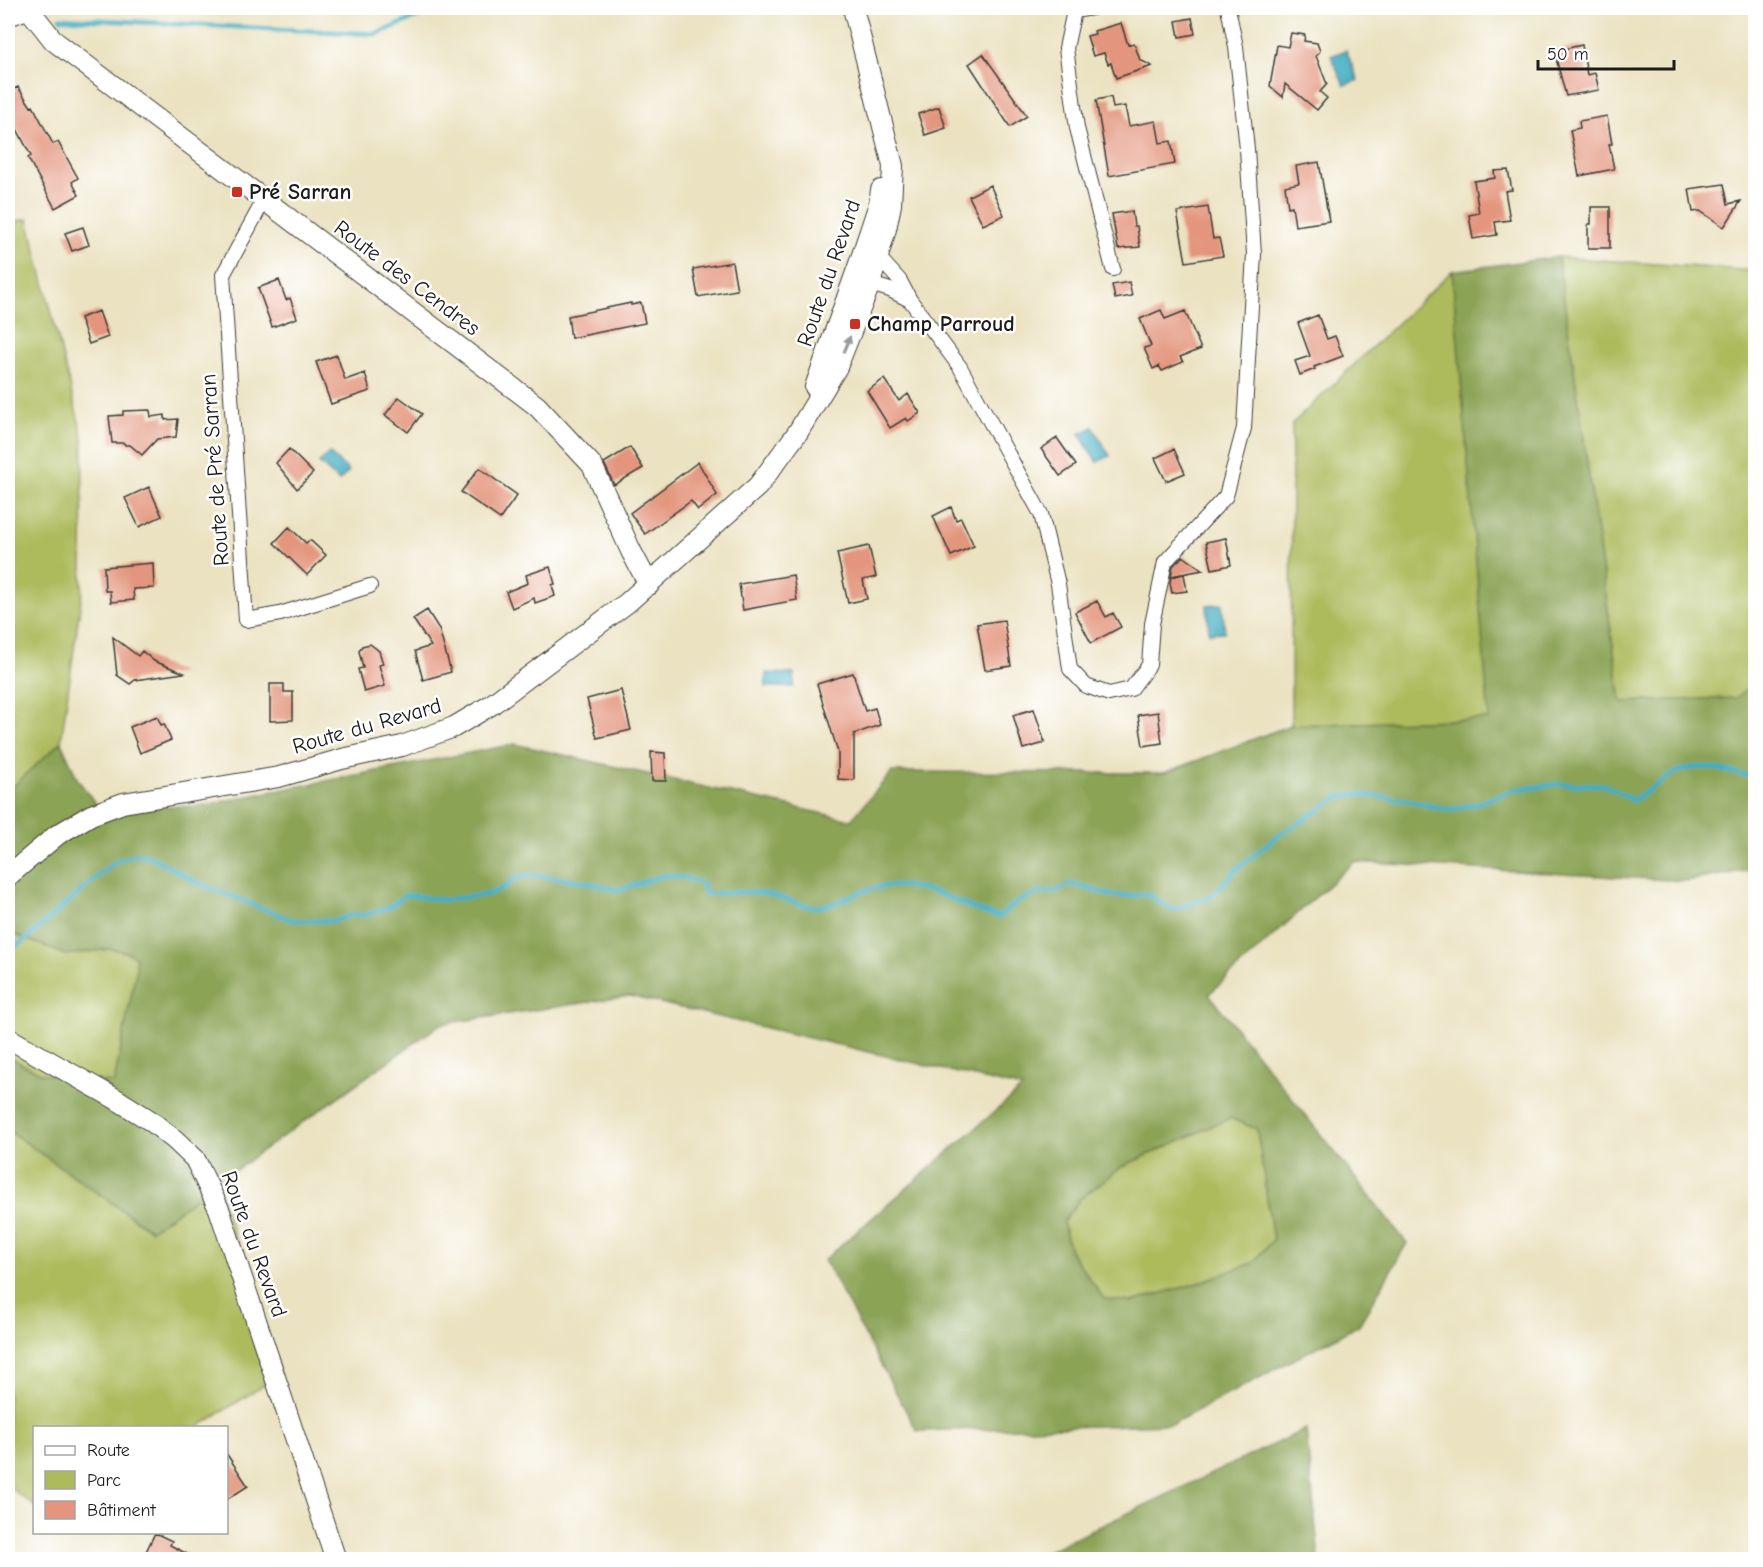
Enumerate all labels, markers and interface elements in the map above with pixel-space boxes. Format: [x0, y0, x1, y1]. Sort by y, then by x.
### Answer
scale bar [1538, 33, 1674, 71]
text: 50 m [1547, 44, 1589, 65]
place label: Pré Sarran [249, 179, 351, 205]
marker: Pré Sarran [230, 185, 244, 199]
street label: Route du Revard [792, 196, 866, 350]
street label: Route des Cendres [329, 215, 485, 341]
place label: Champ Parroud [867, 311, 1015, 337]
marker: Champ Parroud [848, 317, 862, 331]
one-way arrow [843, 335, 852, 353]
street label: Route de Pré Sarran [195, 373, 235, 567]
street label: Route du Revard [290, 692, 444, 760]
street label: Route du Revard [215, 1167, 293, 1321]
legend [33, 1426, 228, 1534]
text: Route [87, 1440, 130, 1461]
text: Parc [87, 1470, 121, 1491]
text: Bâtiment [87, 1500, 157, 1521]

